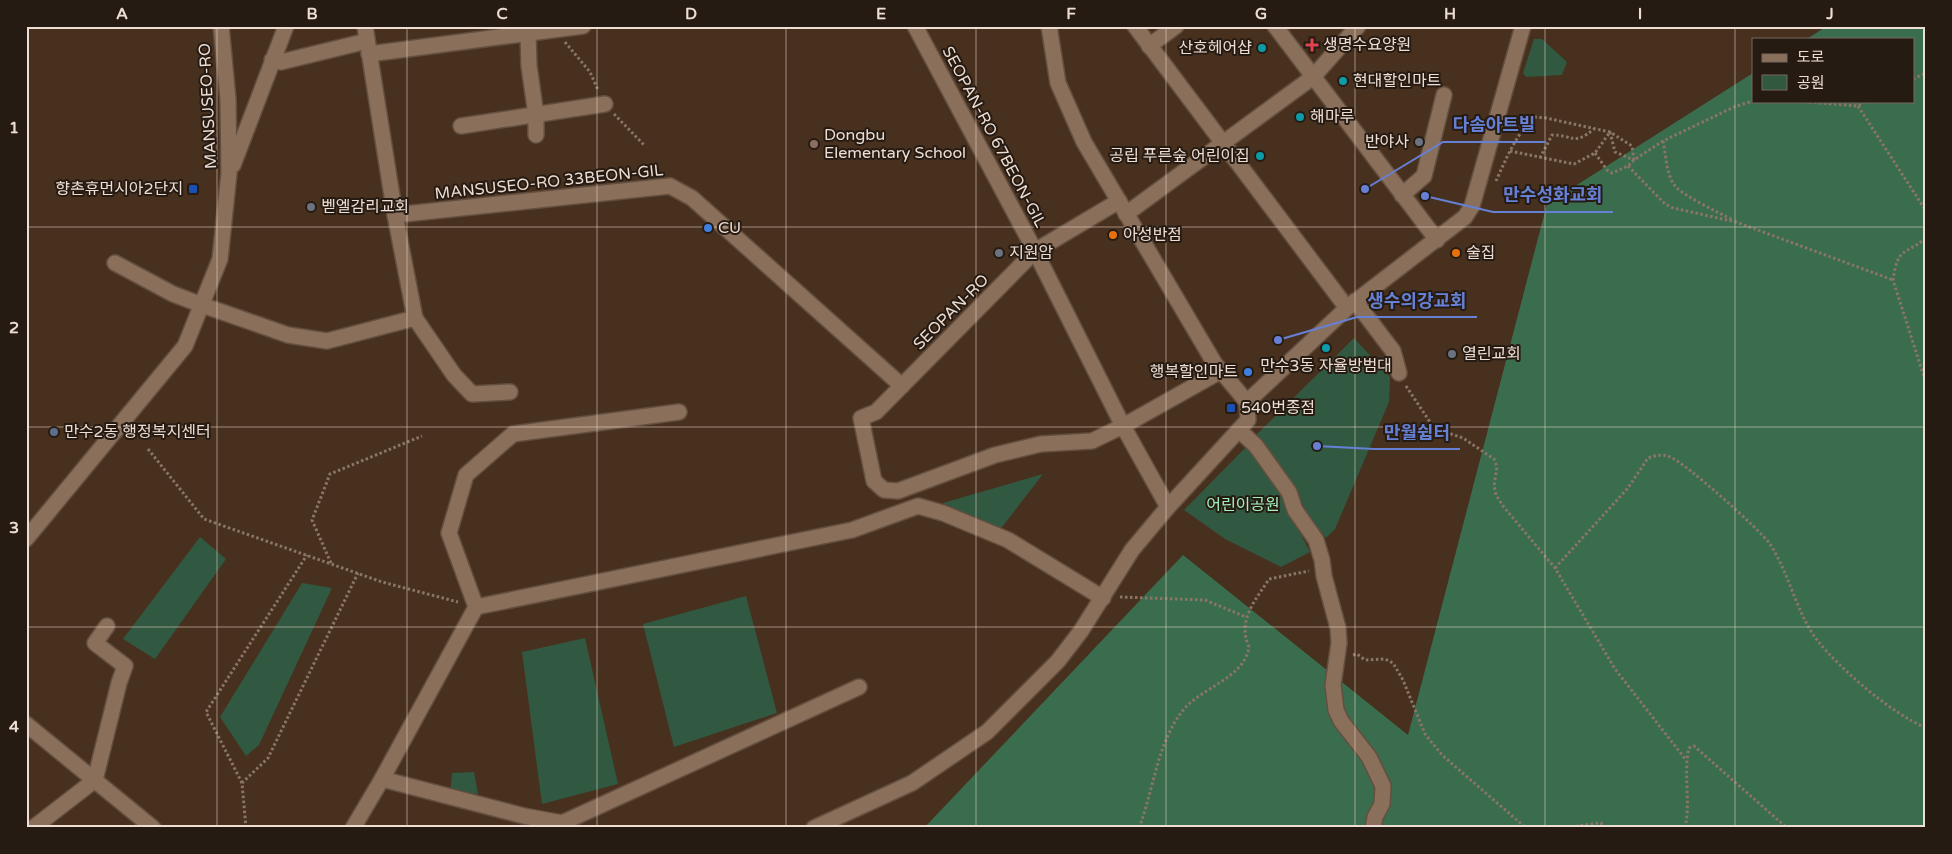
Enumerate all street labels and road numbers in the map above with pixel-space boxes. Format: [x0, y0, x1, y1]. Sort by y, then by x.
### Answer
street label: MANSUSEO-RO [195, 43, 221, 169]
street label: SEOPAN-RO 67BEON-GIL [938, 43, 1050, 231]
street label: MANSUSEO-RO 33BEON-GIL [434, 160, 664, 204]
street label: SEOPAN-RO [909, 270, 993, 354]

